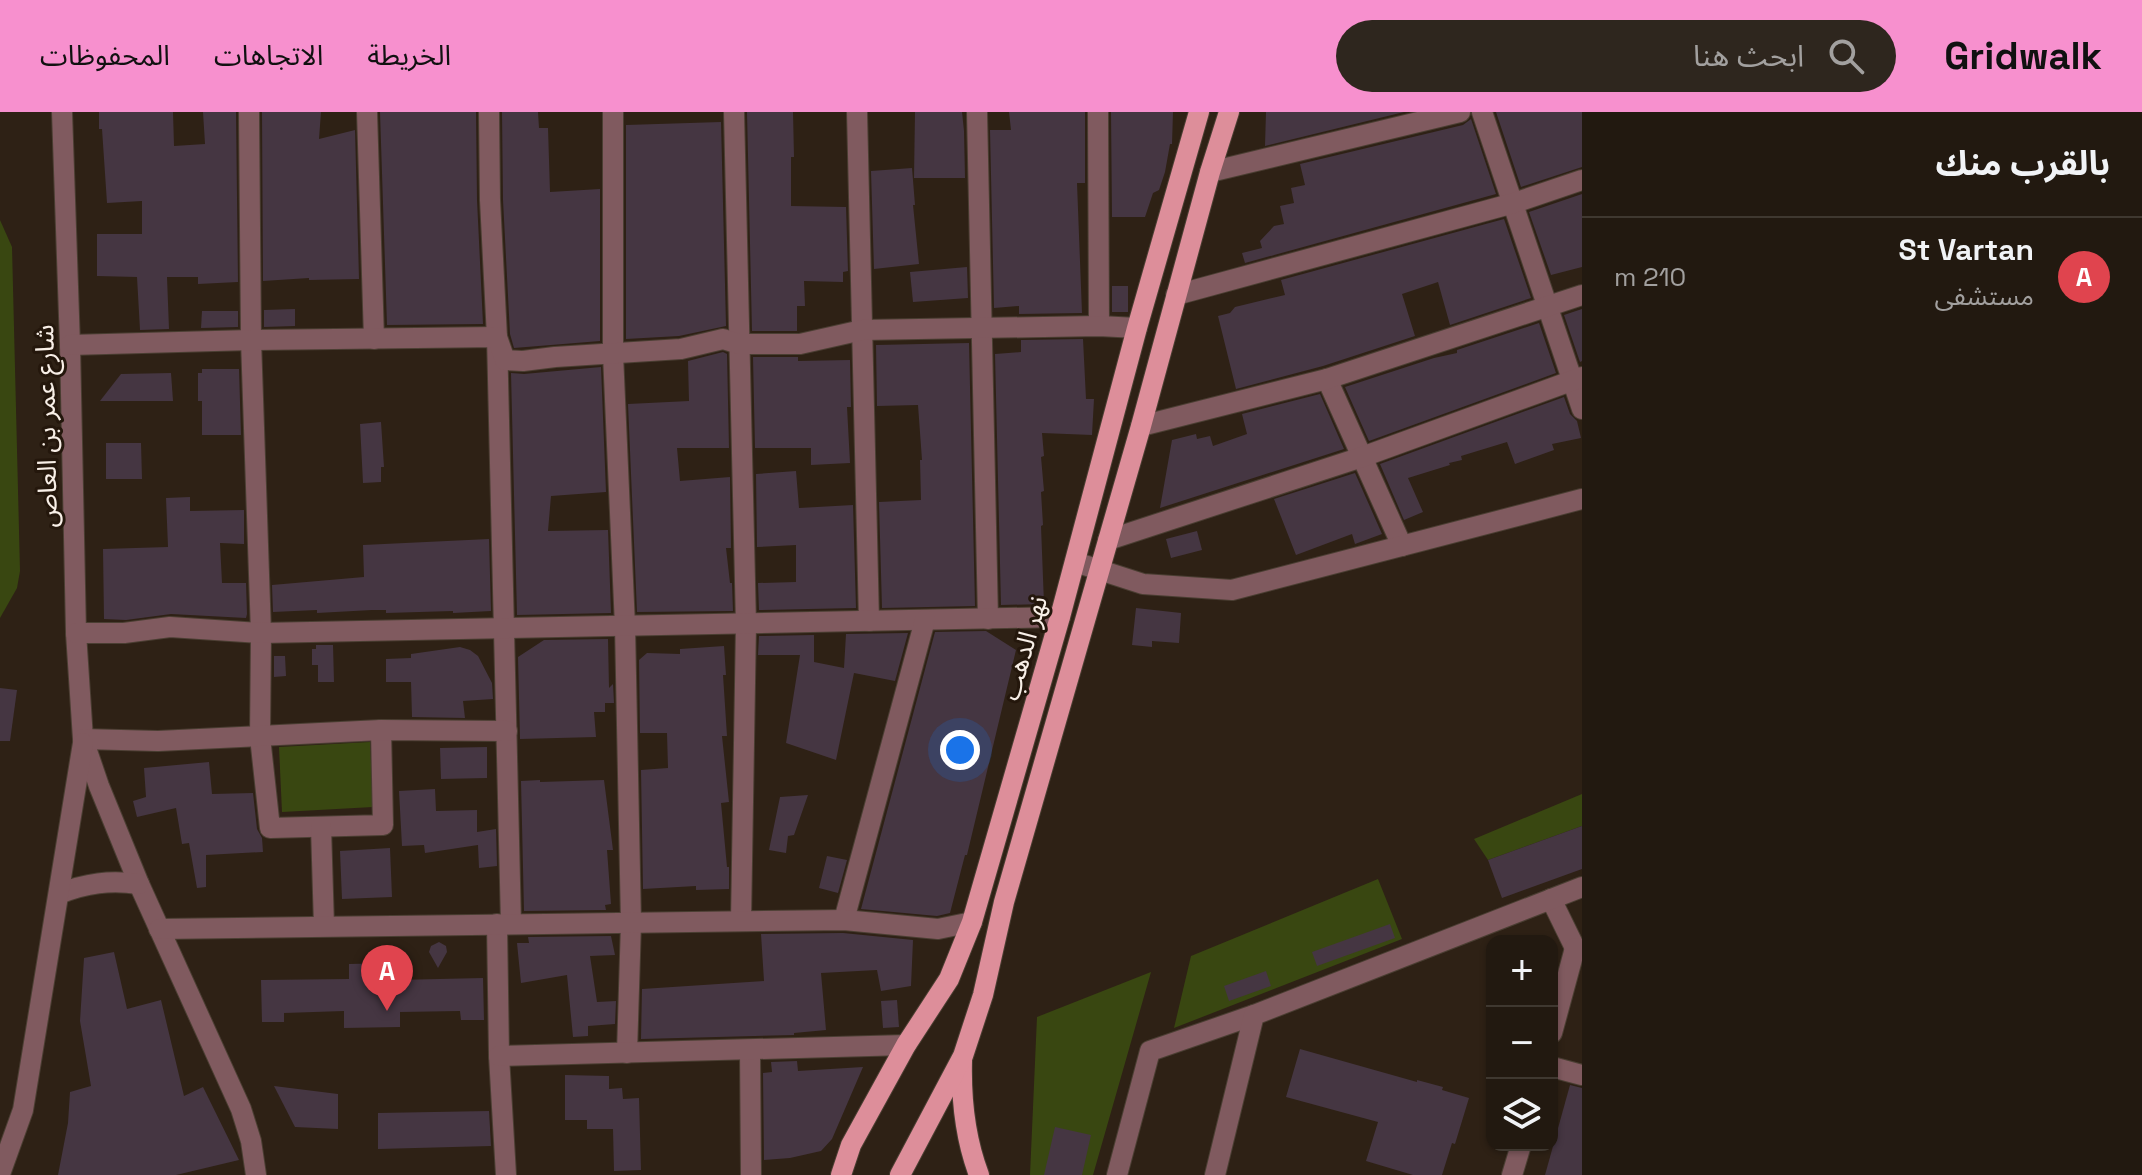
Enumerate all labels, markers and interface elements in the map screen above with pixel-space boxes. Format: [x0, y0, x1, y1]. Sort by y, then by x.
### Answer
search box [1336, 20, 1896, 92]
text: Gridwalk [1944, 32, 2102, 80]
icon: search [1824, 34, 1868, 78]
text: ابحث هنا [1693, 36, 1804, 75]
text: المحفوظات [40, 37, 170, 73]
text: الاتجاهات [214, 37, 323, 73]
text: الخريطة [367, 37, 451, 73]
text: بالقرب منك [1936, 142, 2110, 185]
text: St Vartan [1899, 230, 2034, 269]
text: 210 m [1614, 260, 1686, 294]
text: A [2076, 260, 2092, 294]
text: مستشفى [1934, 279, 2034, 313]
street label: شارع عمر بن العاص [27, 324, 67, 528]
street label: نهر الدهب [993, 592, 1055, 704]
your location [940, 730, 980, 770]
map controls [1486, 935, 1558, 1151]
button: + [1486, 935, 1558, 1007]
pin: A [361, 945, 413, 1011]
button: − [1486, 1007, 1558, 1079]
button: layers [1486, 1079, 1558, 1151]

